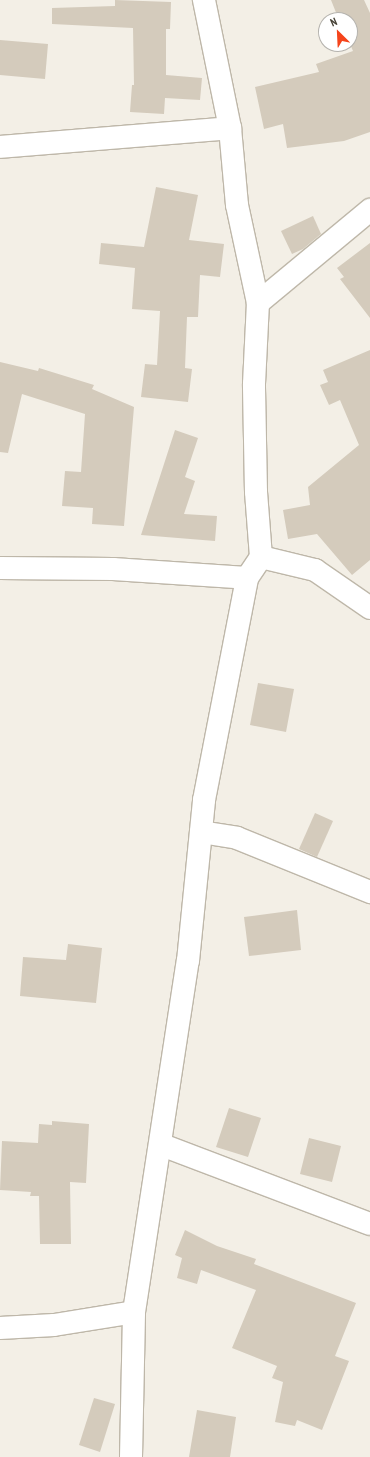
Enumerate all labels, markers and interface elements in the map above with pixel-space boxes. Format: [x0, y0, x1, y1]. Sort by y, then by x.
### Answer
north arrow [318, 12, 358, 52]
text: N [328, 14, 339, 30]

